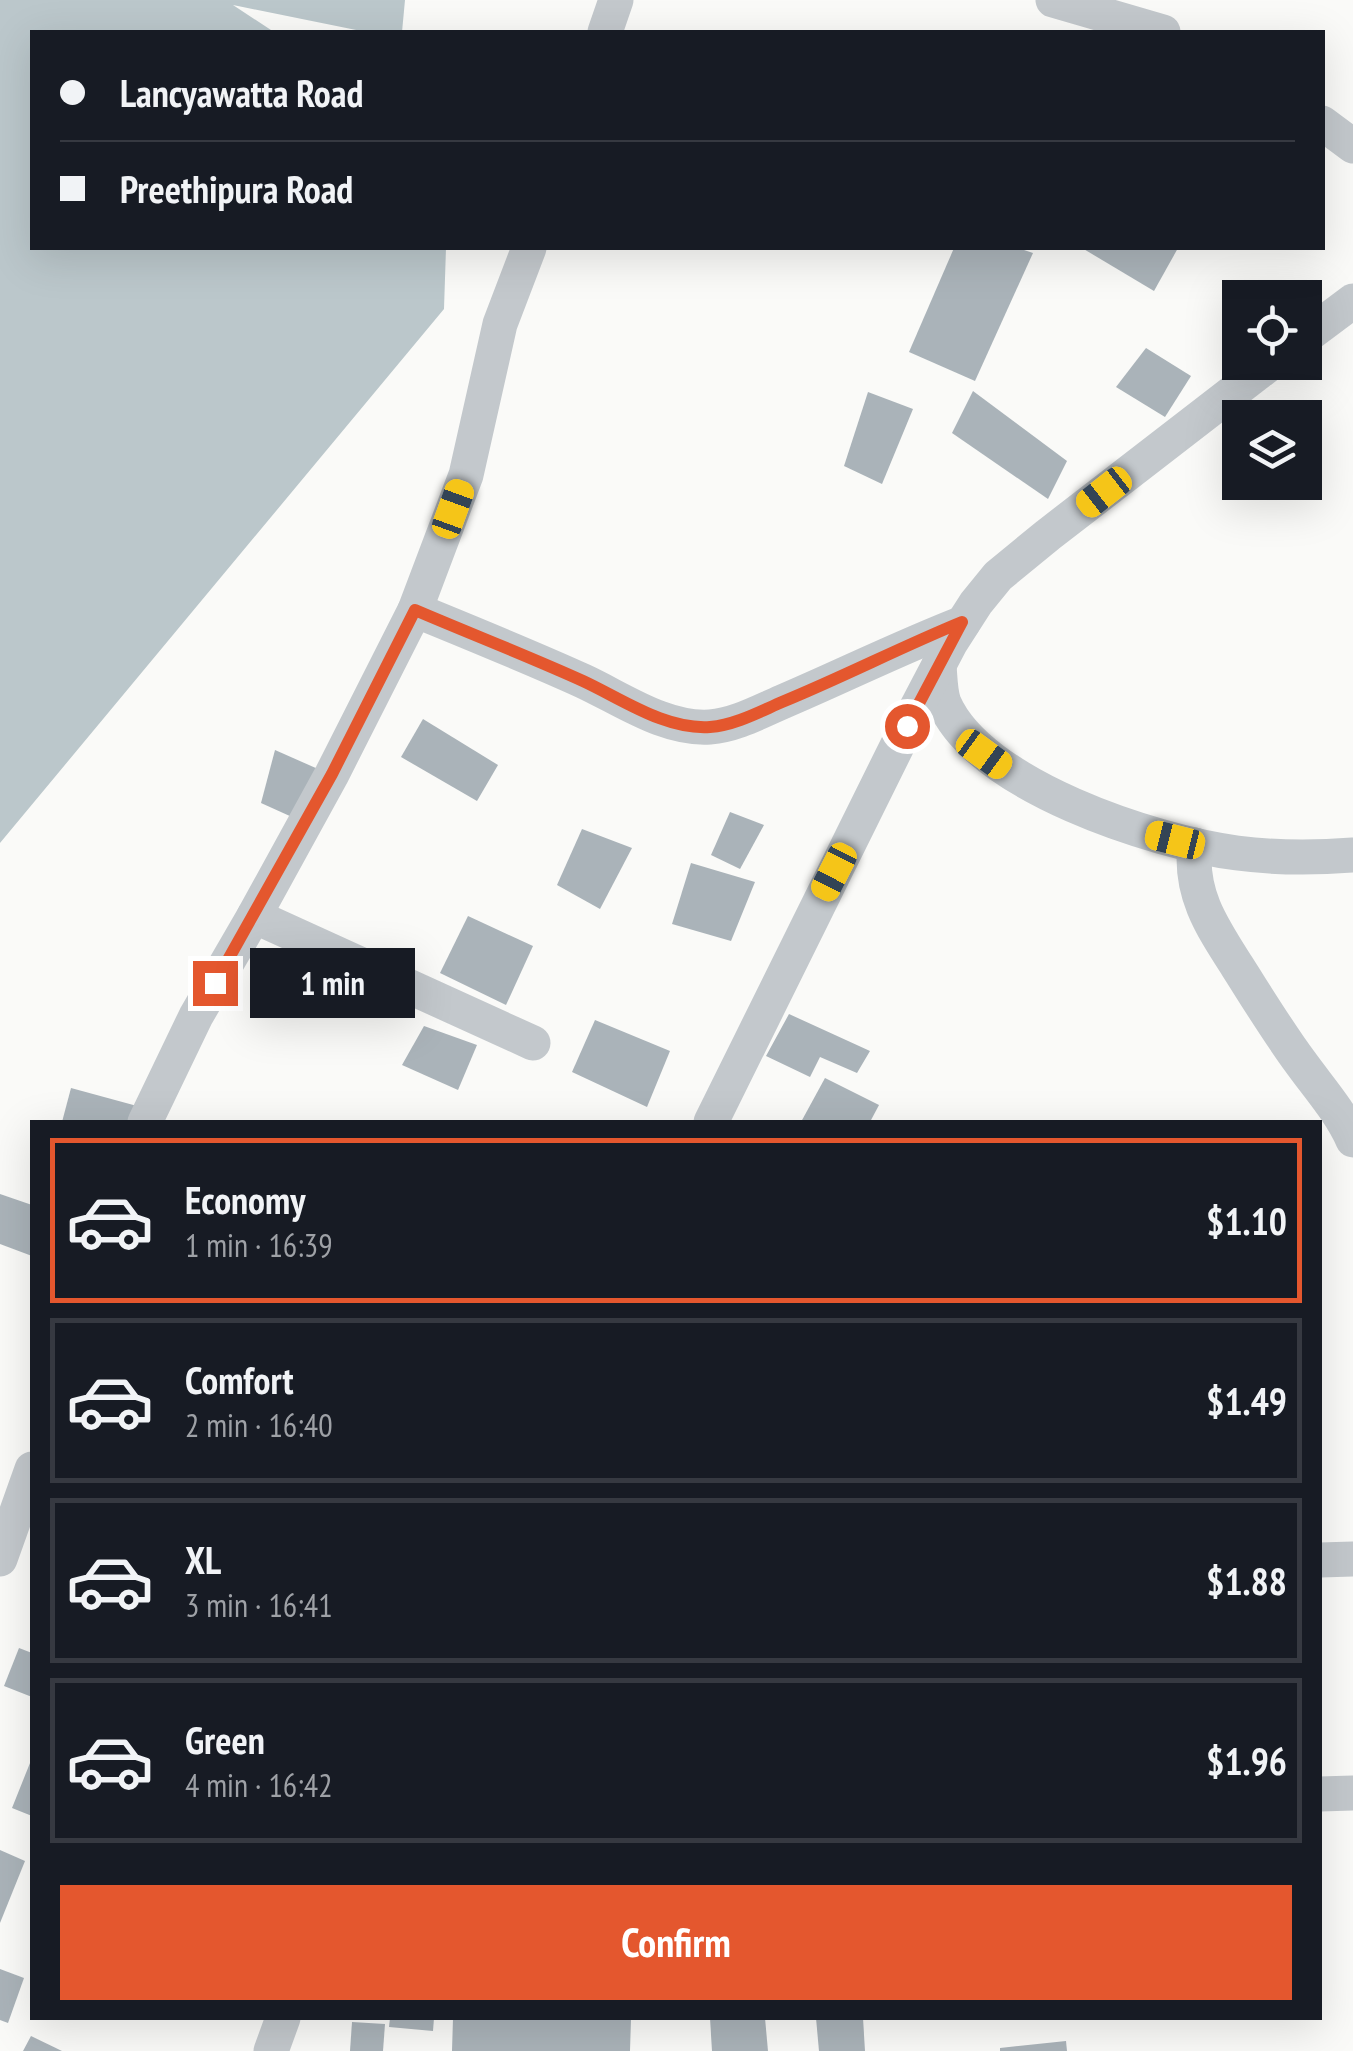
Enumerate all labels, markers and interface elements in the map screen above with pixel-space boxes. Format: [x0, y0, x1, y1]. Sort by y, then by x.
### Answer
text: Lancyawatta Road [120, 68, 363, 117]
text: Preethipura Road [120, 164, 353, 213]
map controls [1222, 280, 1322, 500]
button: locate [1222, 280, 1322, 380]
button: layers [1222, 400, 1322, 500]
car [1071, 462, 1137, 522]
car [429, 476, 477, 542]
route start [885, 704, 930, 749]
car [951, 724, 1017, 784]
car [1142, 818, 1208, 862]
car [807, 838, 861, 906]
callout: 1 min [250, 948, 415, 1018]
route end [193, 961, 238, 1006]
text: 1 min [300, 962, 365, 1004]
text: Economy [185, 1175, 305, 1224]
icon: car [65, 1176, 155, 1266]
text: $1.10 [1206, 1196, 1287, 1245]
text: 1 min · 16:39 [185, 1224, 333, 1266]
text: Comfort [185, 1355, 294, 1404]
icon: car [65, 1356, 155, 1446]
text: $1.49 [1206, 1376, 1287, 1425]
text: 2 min · 16:40 [185, 1404, 333, 1446]
text: XL [185, 1535, 221, 1584]
icon: car [65, 1536, 155, 1626]
text: $1.88 [1206, 1556, 1287, 1605]
text: 3 min · 16:41 [185, 1584, 333, 1626]
text: Green [185, 1715, 265, 1764]
icon: car [65, 1716, 155, 1806]
text: $1.96 [1206, 1736, 1287, 1785]
text: 4 min · 16:42 [185, 1764, 333, 1806]
button: Confirm [60, 1885, 1292, 2000]

